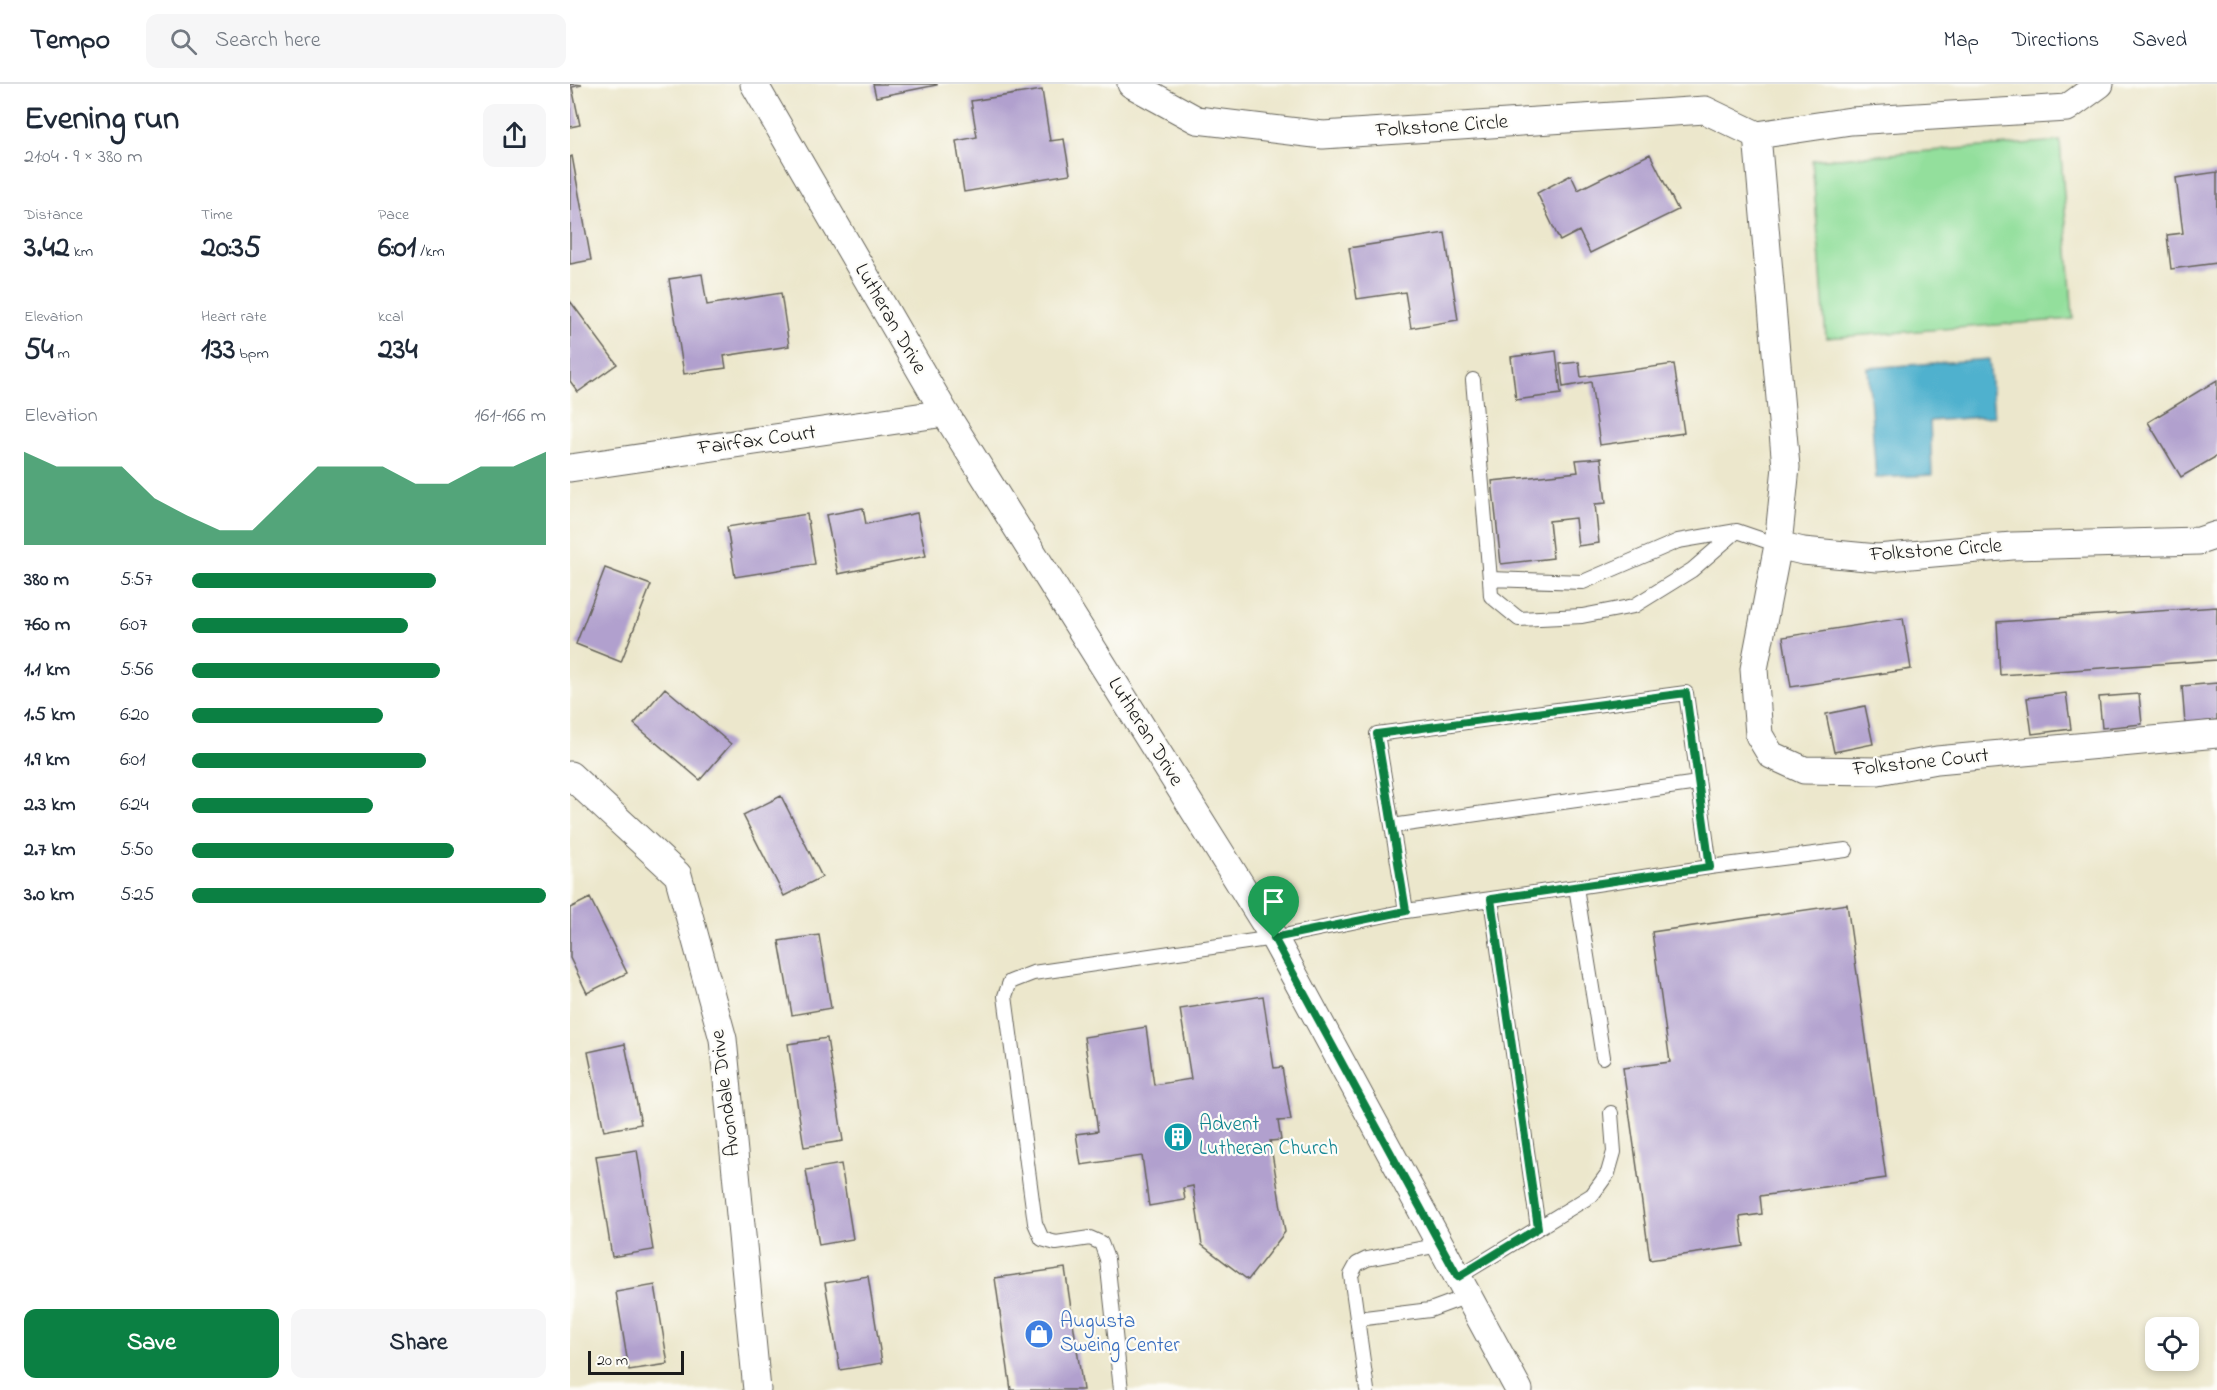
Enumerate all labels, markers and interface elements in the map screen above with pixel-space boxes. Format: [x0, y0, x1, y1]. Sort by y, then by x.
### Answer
search box [146, 14, 566, 68]
text: Tempo [30, 21, 110, 62]
icon: search [167, 25, 200, 58]
text: Search here [215, 25, 321, 57]
text: Map [1943, 26, 1979, 56]
text: Directions [2012, 26, 2099, 56]
text: Saved [2132, 26, 2187, 56]
text: Evening run [24, 96, 179, 144]
button: share [483, 104, 546, 167]
street label: Folkstone Circle [1374, 107, 1510, 147]
text: 21:04 · 9 × 380 m [24, 143, 143, 172]
text: Distance [24, 203, 83, 227]
text: Time [201, 203, 233, 227]
text: Pace [378, 203, 409, 227]
text: 3.42 [24, 227, 70, 271]
text: 20:35 [201, 227, 261, 271]
text: 6:01 [378, 227, 416, 271]
text: km [70, 240, 93, 264]
text: /km [416, 240, 445, 264]
street label: Lutheran Drive [846, 258, 934, 380]
text: Elevation [24, 305, 83, 329]
text: Heart rate [201, 305, 267, 329]
text: kcal [378, 305, 403, 329]
text: 54 [24, 329, 54, 373]
text: 133 [201, 329, 235, 373]
text: 234 [378, 329, 418, 373]
text: m [54, 342, 70, 366]
text: bpm [235, 342, 269, 366]
text: Elevation [24, 402, 98, 431]
text: 161–166 m [474, 402, 546, 431]
street label: Fairfax Court [695, 418, 818, 464]
street label: Folkstone Circle [1868, 531, 2004, 571]
text: 380 m [24, 566, 69, 595]
text: 5:57 [120, 566, 153, 595]
text: 760 m [24, 611, 70, 640]
text: 6:07 [120, 611, 147, 640]
text: 1.1 km [24, 656, 70, 685]
text: 5:56 [120, 656, 153, 685]
street label: Lutheran Drive [1100, 672, 1191, 793]
text: 1.5 km [24, 701, 75, 730]
text: 6:20 [120, 701, 149, 730]
street label: Folkstone Court [1851, 741, 1990, 785]
text: 1.9 km [24, 746, 70, 775]
text: 6:01 [120, 746, 146, 775]
text: 2.3 km [24, 791, 76, 820]
text: 6:24 [120, 791, 149, 820]
text: 2.7 km [24, 836, 76, 865]
text: 5:50 [120, 836, 153, 865]
pin [1248, 876, 1299, 938]
text: 3.0 km [24, 881, 74, 910]
text: 5:25 [120, 881, 155, 910]
icon: arrive [1257, 885, 1290, 918]
street label: Avondale Drive [703, 1027, 749, 1158]
place label: Advent Lutheran Church [1199, 1110, 1338, 1164]
building icon: Advent Lutheran Church [1162, 1121, 1194, 1153]
place label: Augusta Sweing Center [1060, 1307, 1180, 1363]
button: Save [24, 1309, 279, 1378]
button: Share [291, 1309, 546, 1378]
map controls [2145, 1317, 2199, 1371]
button: locate [2145, 1317, 2199, 1371]
shop icon: Augusta Sweing Center [1023, 1318, 1055, 1350]
scale bar [588, 1348, 684, 1376]
text: 20 m [597, 1349, 628, 1373]

